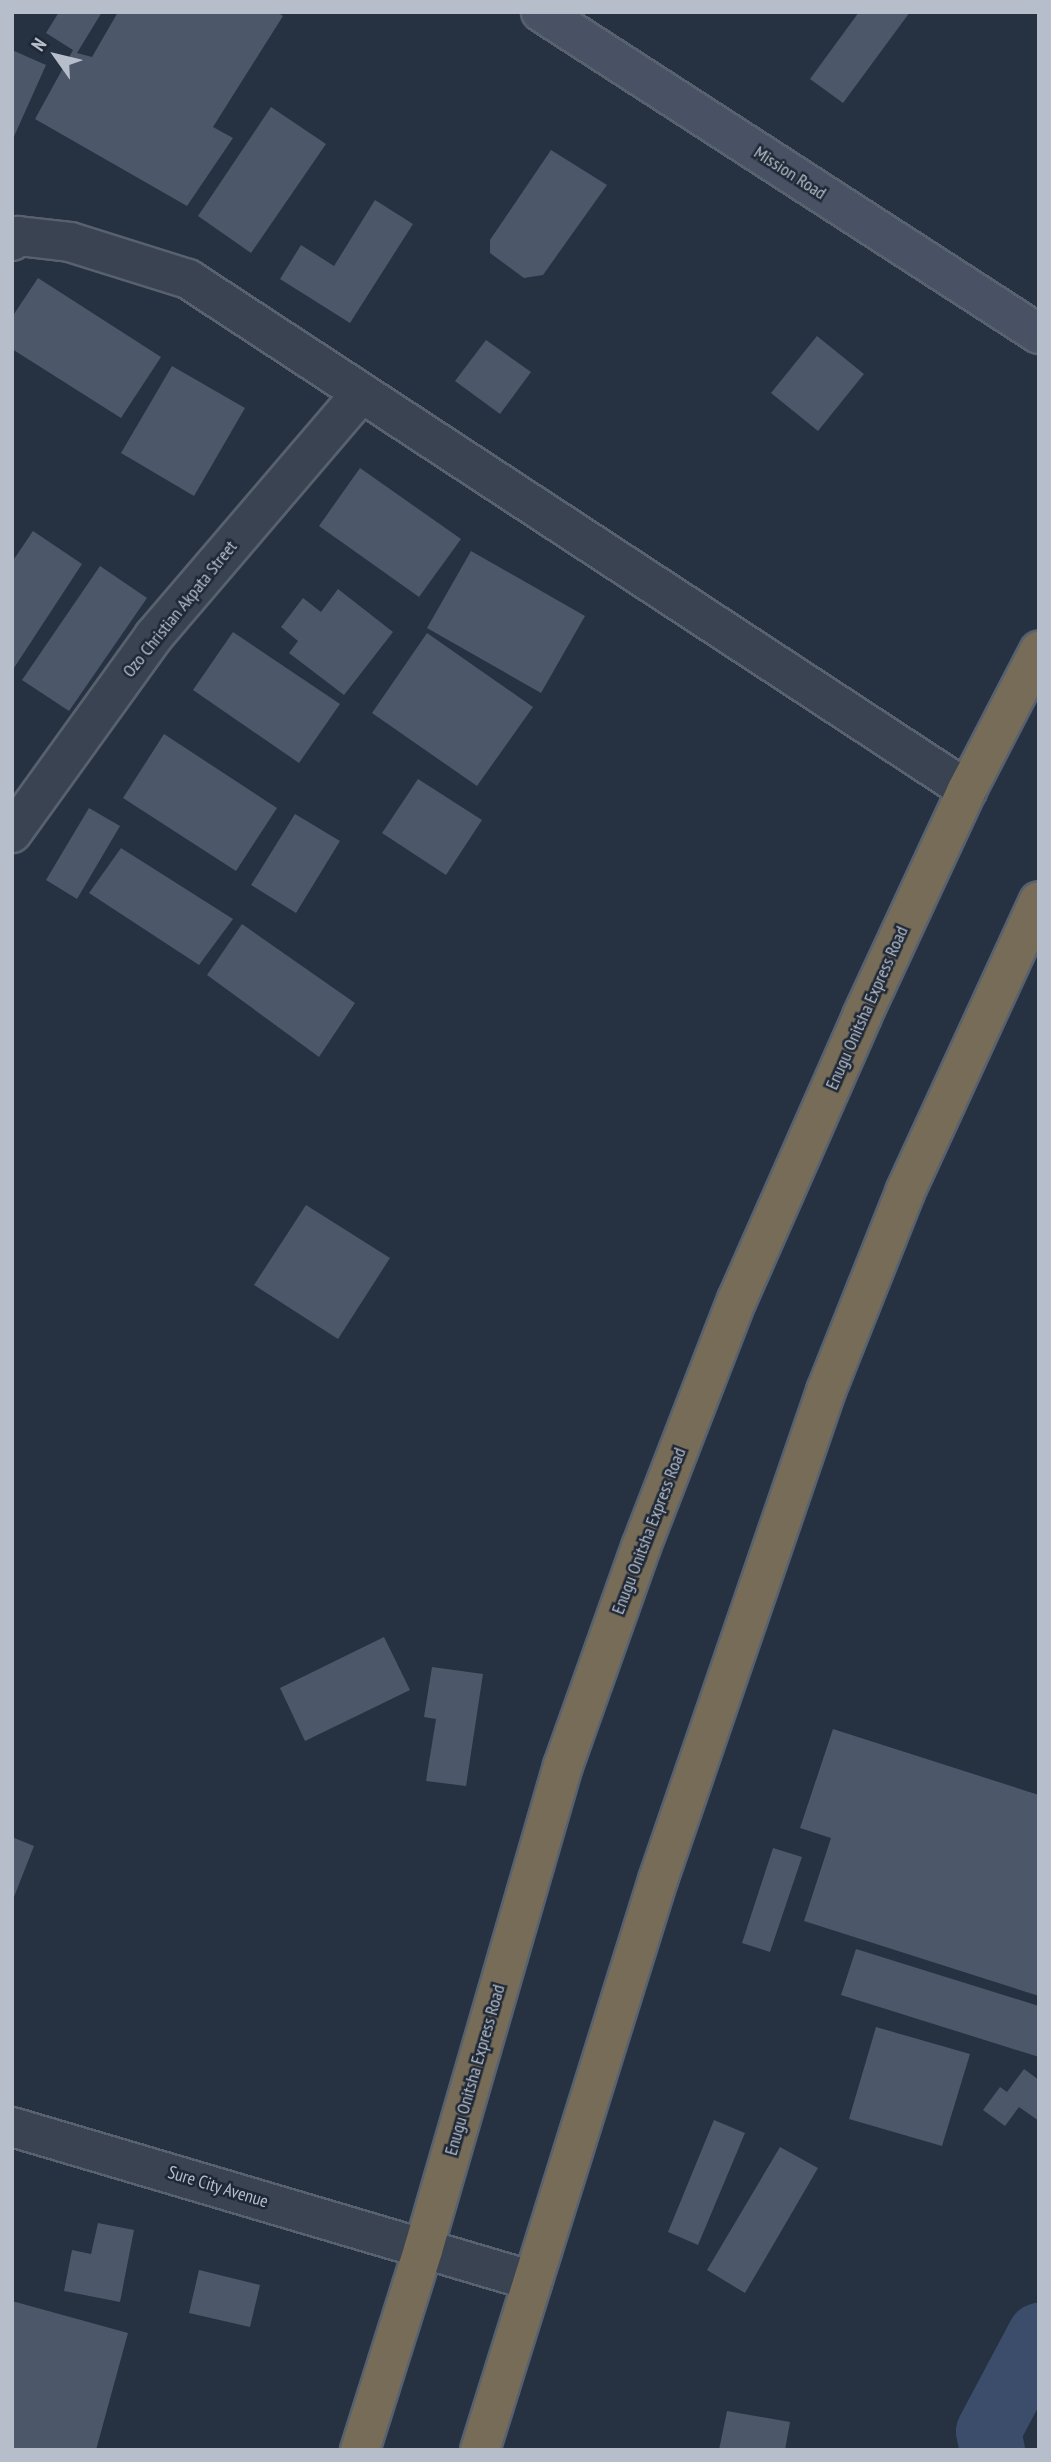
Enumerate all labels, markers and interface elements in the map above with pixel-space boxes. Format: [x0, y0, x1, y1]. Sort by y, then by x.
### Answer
north arrow [21, 21, 91, 91]
text: N [26, 33, 51, 55]
street label: Mission Road [750, 142, 830, 204]
street label: Ozo Christian Akpata Street [118, 536, 242, 682]
street label: Enugu Onitsha Express Road [821, 923, 913, 1093]
street label: Enugu Onitsha Express Road [607, 1445, 691, 1617]
street label: Enugu Onitsha Express Road [440, 1982, 510, 2158]
street label: Sure City Avenue [165, 2161, 271, 2213]

